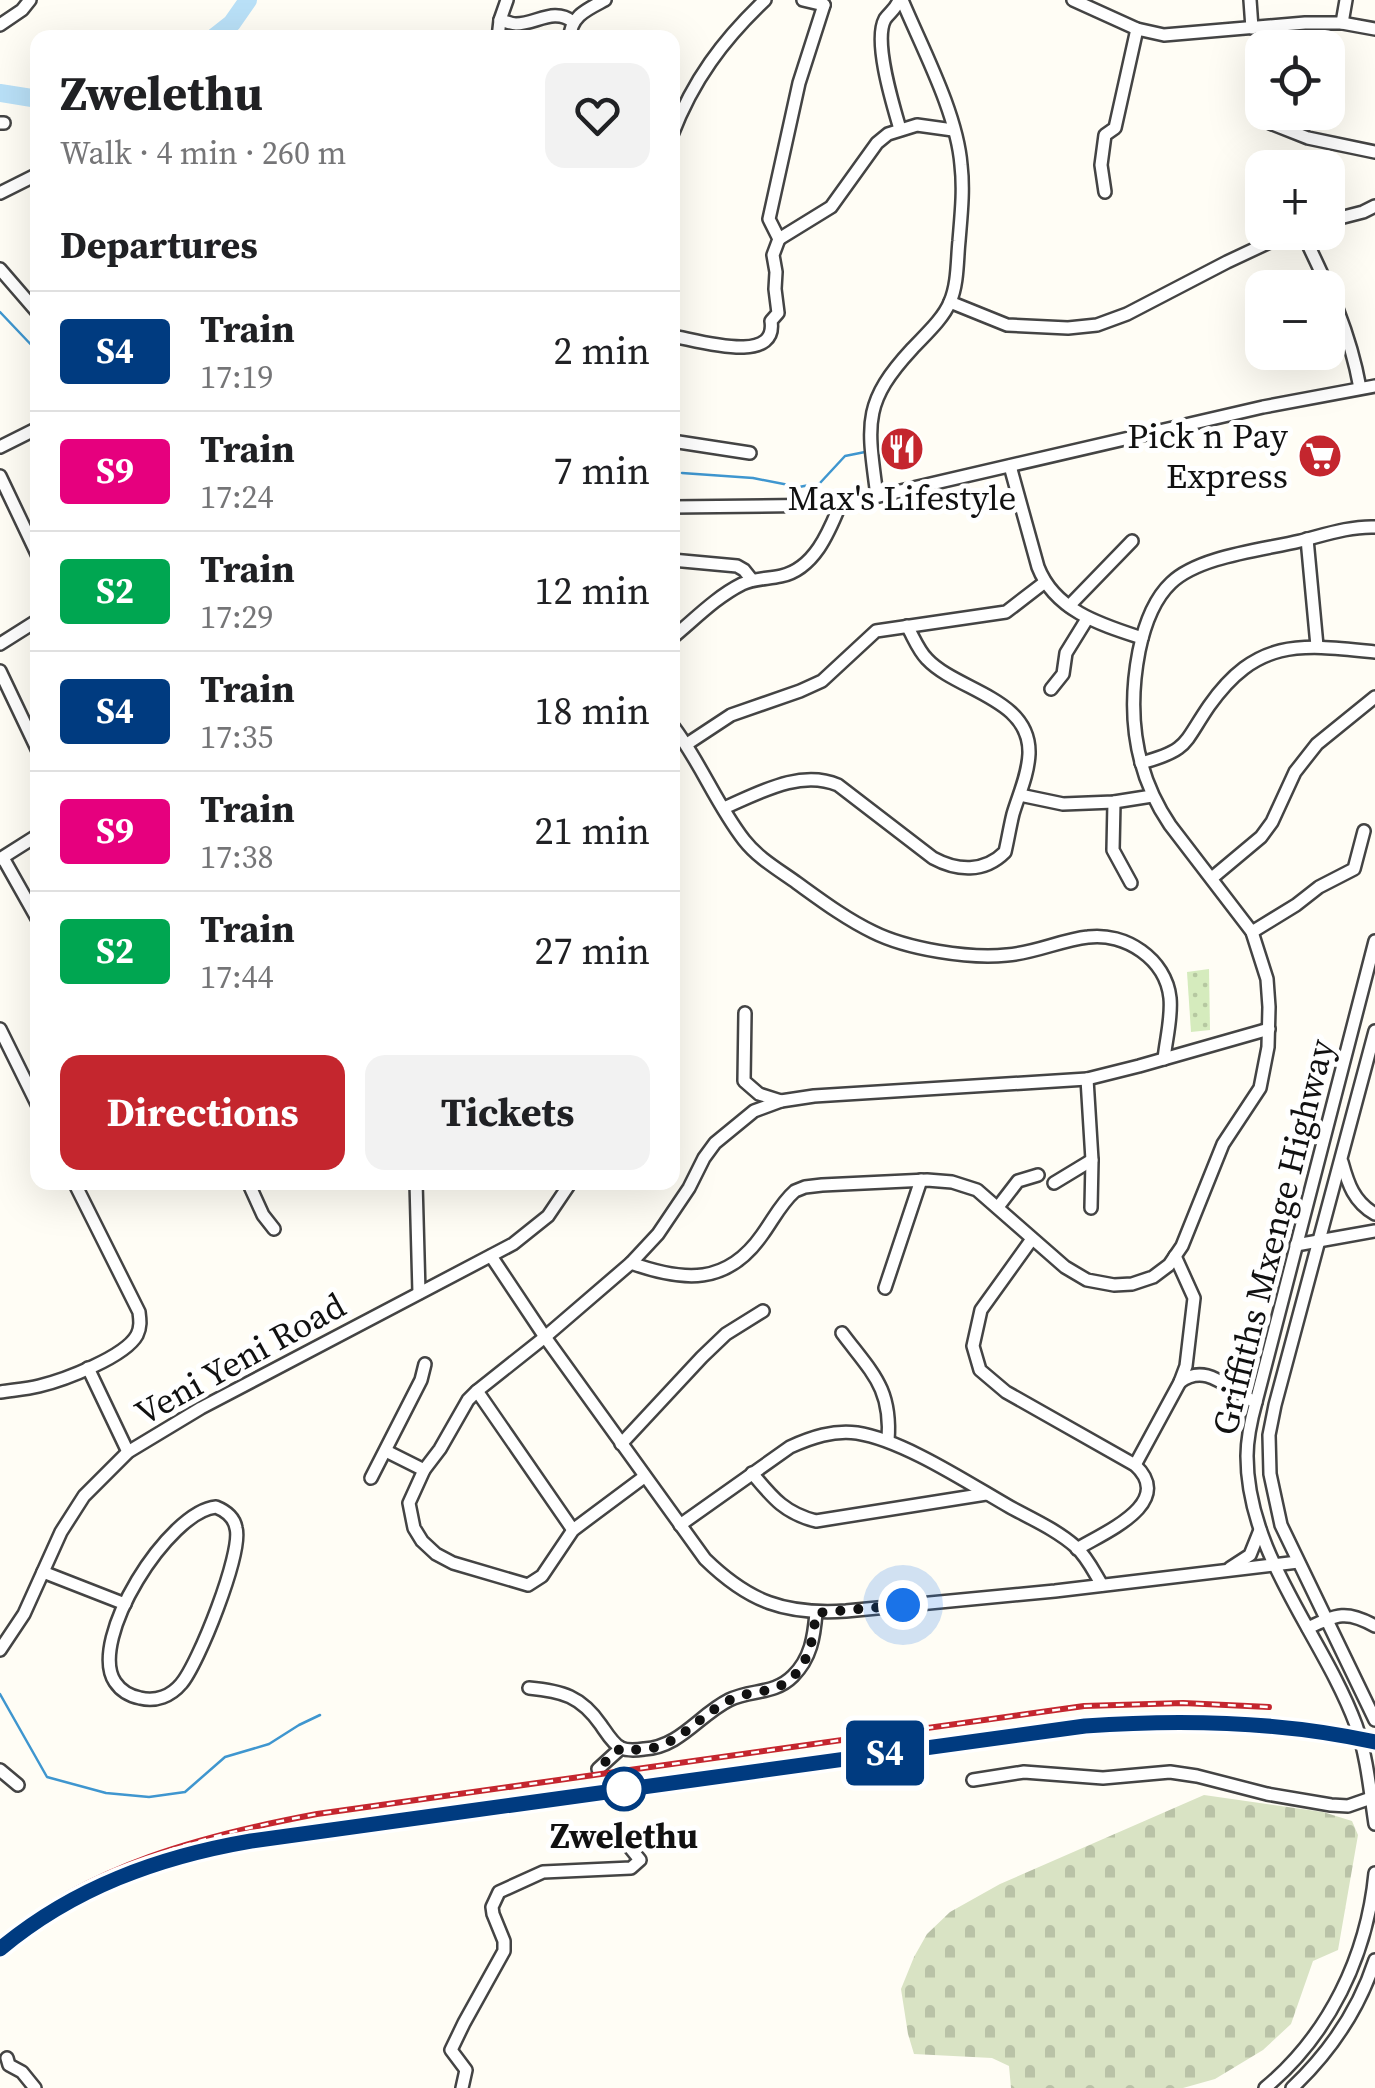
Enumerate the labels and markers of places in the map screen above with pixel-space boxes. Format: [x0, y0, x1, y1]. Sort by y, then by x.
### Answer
place label: Pick n Pay Express [1127, 412, 1288, 500]
restaurant icon: Max's Lifestyle [879, 426, 925, 472]
supermarket icon: Pick n Pay Express [1297, 433, 1343, 479]
place label: Max's Lifestyle [788, 474, 1016, 522]
marker: Zwelethu [603, 1768, 645, 1810]
place label: Zwelethu [550, 1812, 698, 1860]

